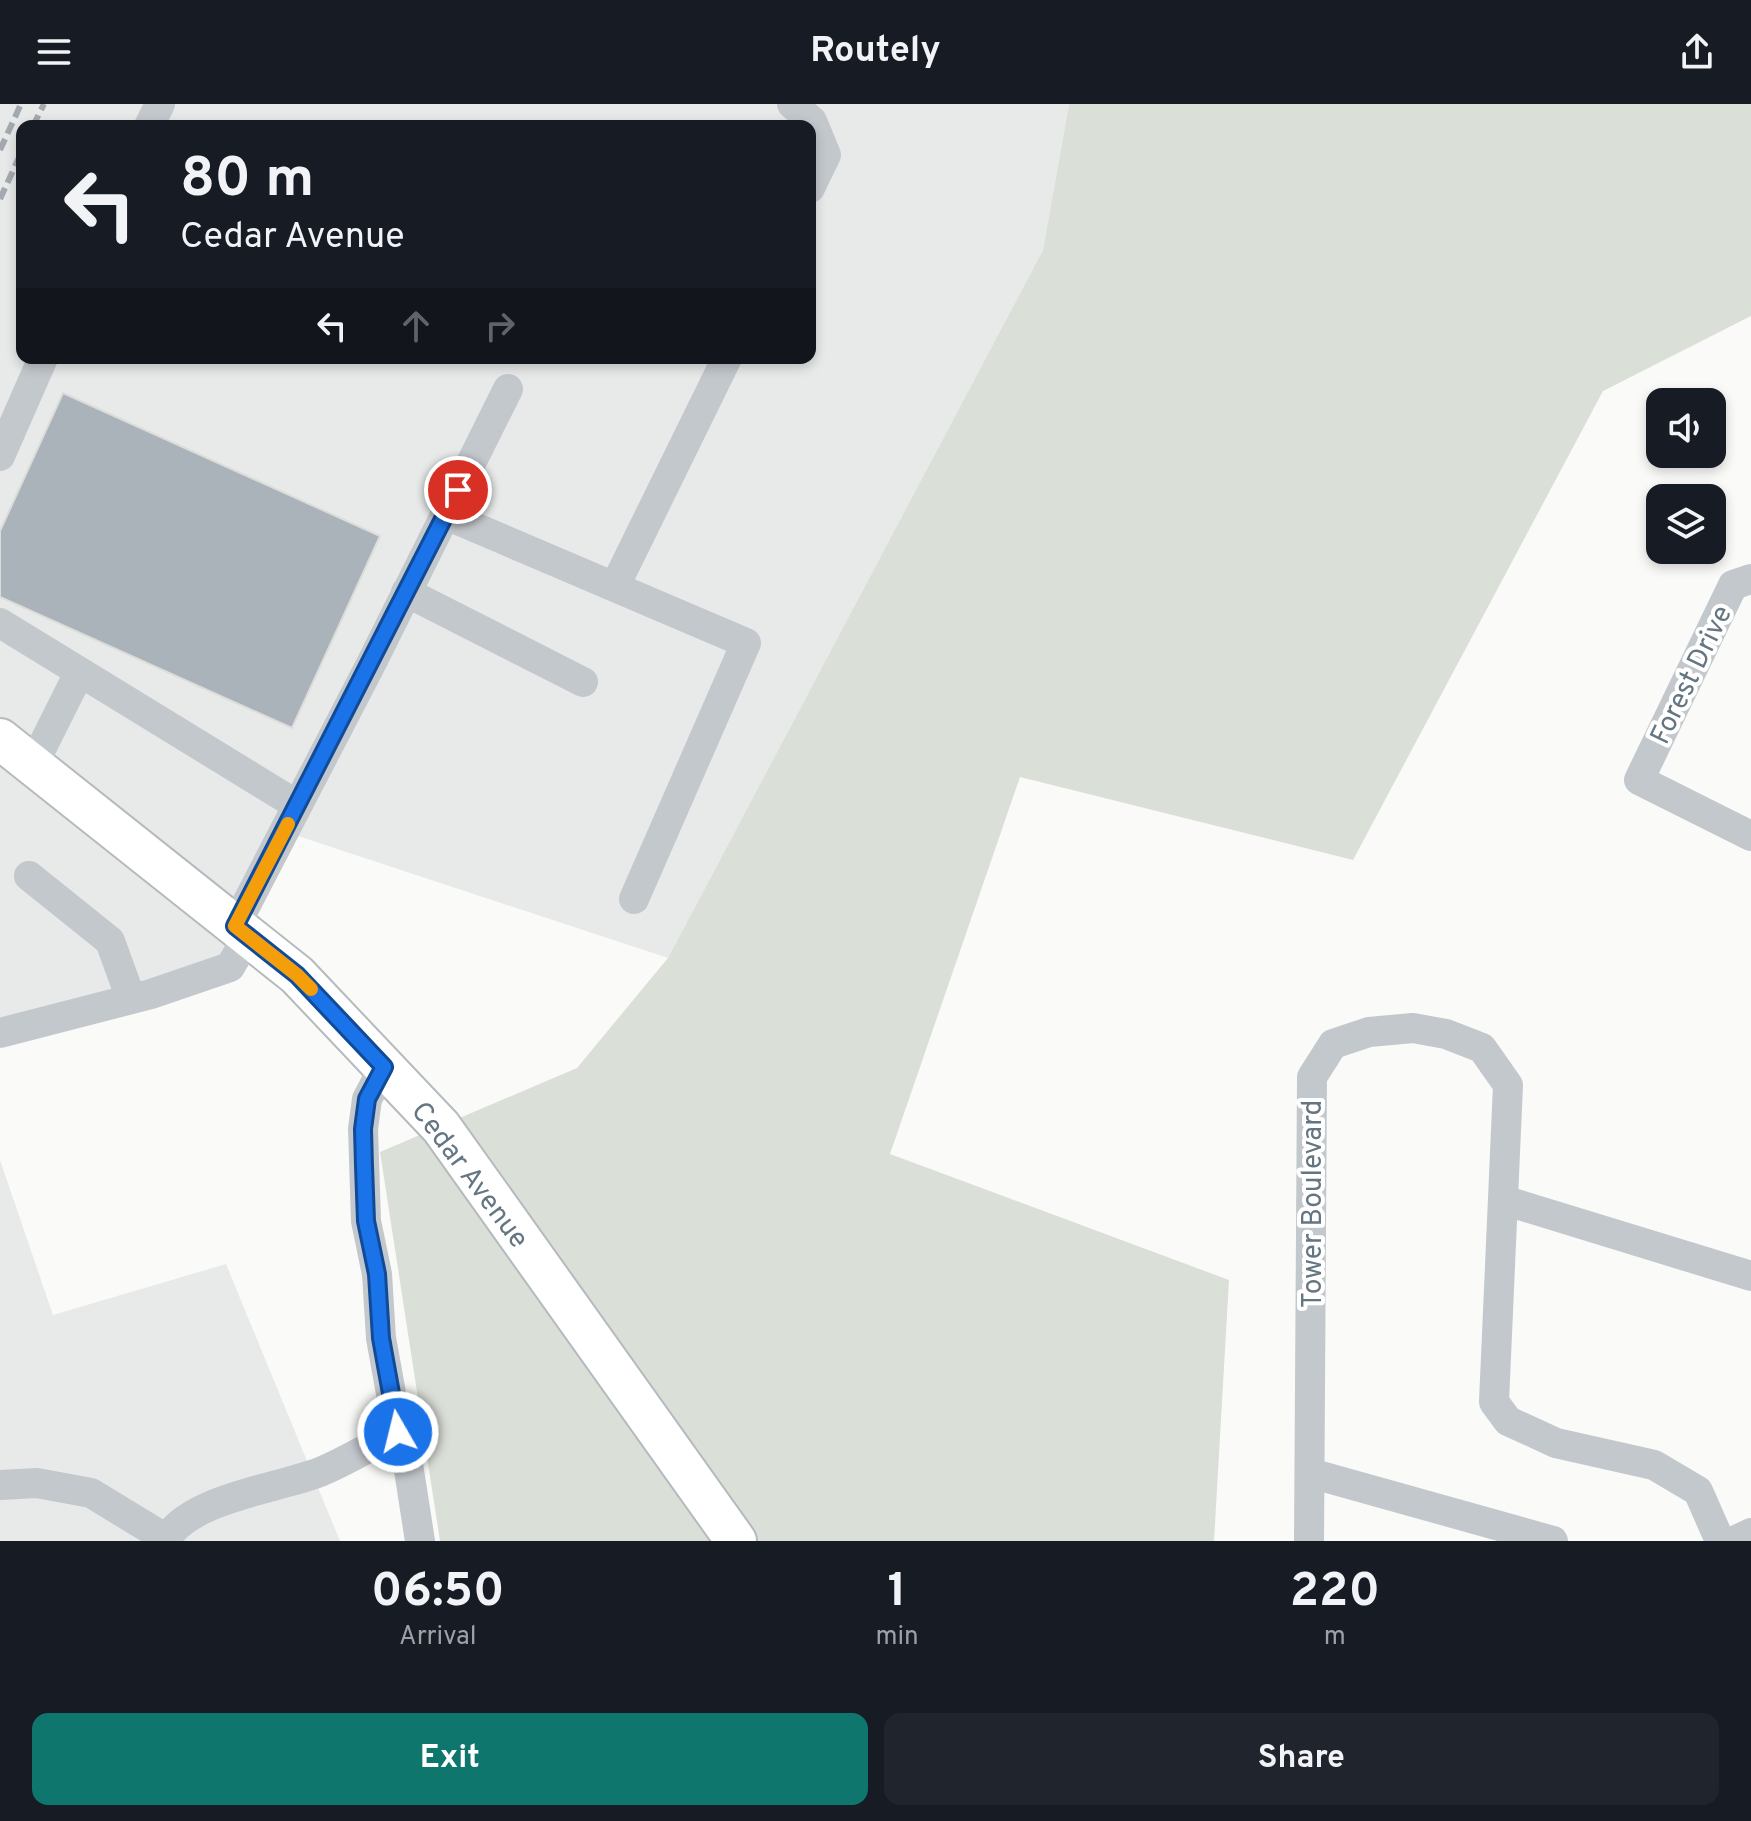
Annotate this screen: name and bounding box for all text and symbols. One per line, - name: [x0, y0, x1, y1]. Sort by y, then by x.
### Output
- text: Routely: [810, 29, 941, 75]
- icon: menu: [32, 30, 76, 74]
- icon: share: [1675, 30, 1719, 74]
- text: 80 m: [180, 146, 314, 216]
- icon: left: [48, 152, 152, 256]
- text: Cedar Avenue: [180, 215, 405, 261]
- icon: left: [310, 304, 354, 348]
- icon: ahead: [394, 304, 438, 348]
- icon: right: [478, 304, 522, 348]
- map controls: [1646, 388, 1726, 564]
- button: sound: [1646, 388, 1726, 468]
- pin: [424, 456, 492, 524]
- icon: arrive: [436, 468, 480, 512]
- button: layers: [1646, 484, 1726, 564]
- street label: Forest Drive: [1644, 600, 1742, 751]
- street label: Cedar Avenue: [402, 1095, 536, 1256]
- street label: Tower Boulevard: [1296, 1100, 1332, 1308]
- position arrow: [356, 1390, 440, 1474]
- text: 06:50: [371, 1563, 505, 1623]
- text: 1: [888, 1563, 907, 1623]
- text: 220: [1290, 1563, 1380, 1623]
- text: Arrival: [399, 1621, 477, 1654]
- text: min: [875, 1621, 919, 1654]
- text: m: [1324, 1621, 1346, 1654]
- button: Exit: [32, 1713, 868, 1805]
- button: Share: [884, 1713, 1719, 1805]

